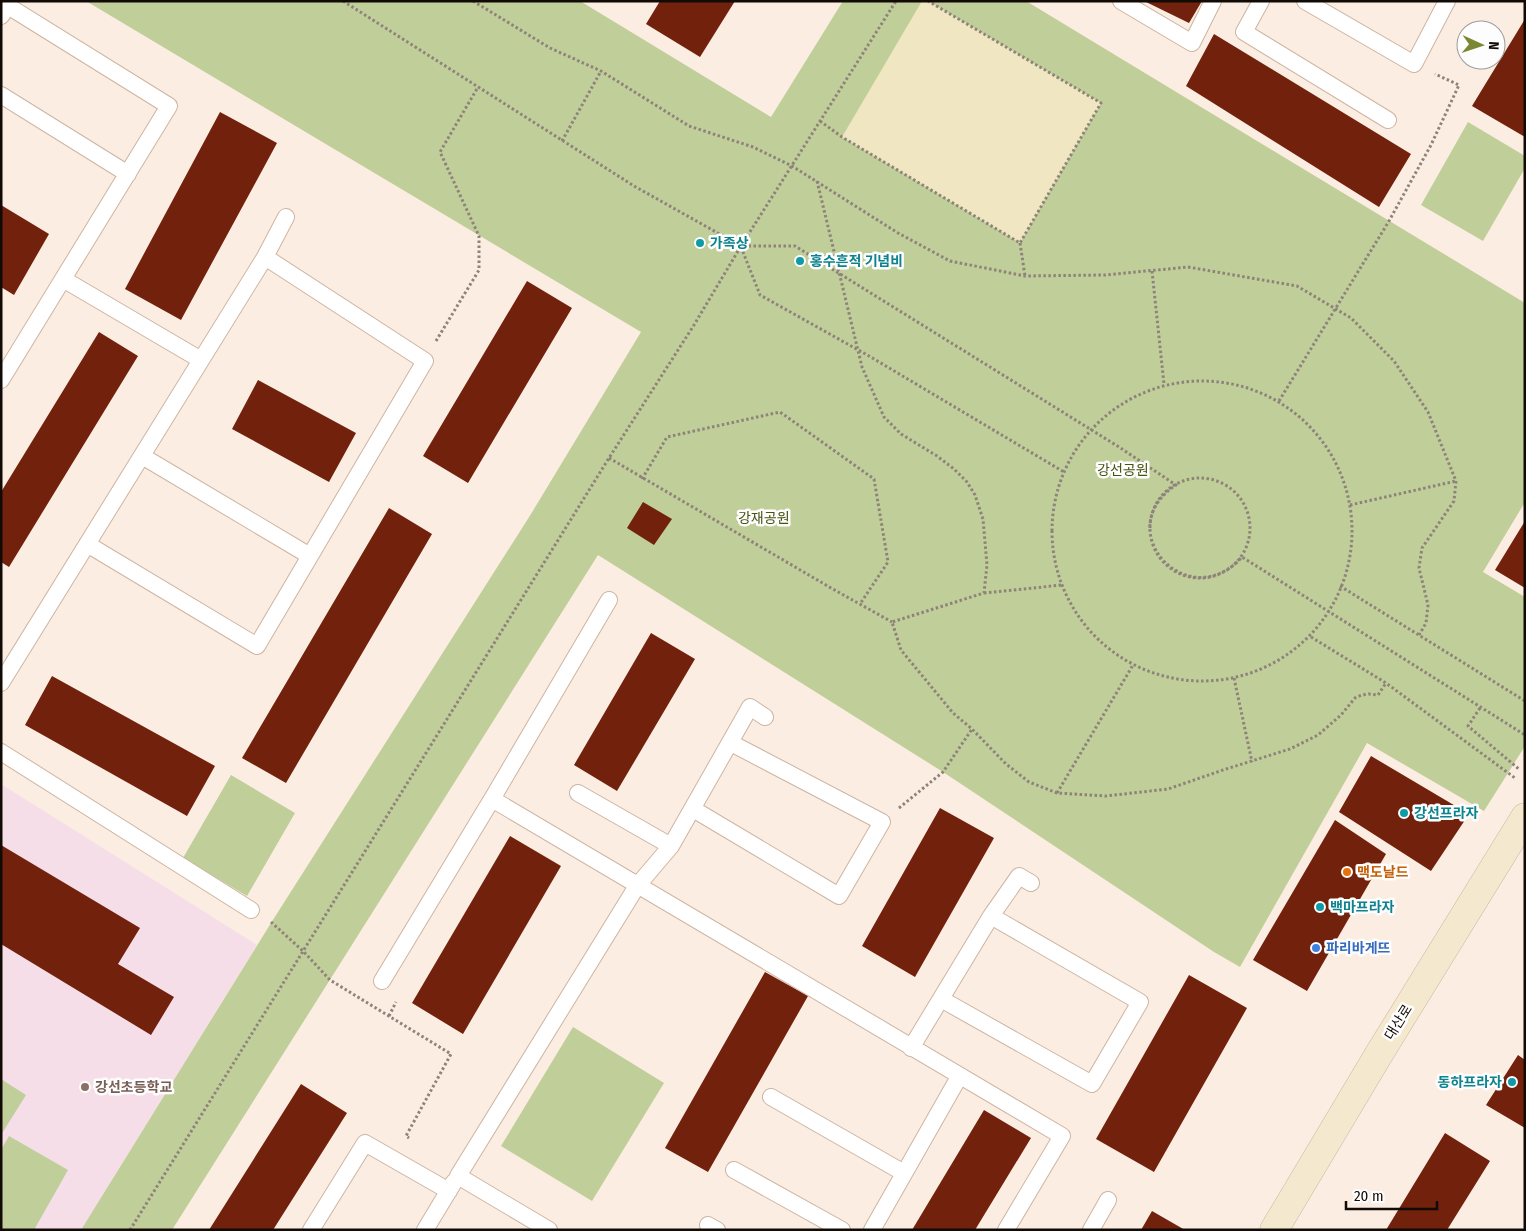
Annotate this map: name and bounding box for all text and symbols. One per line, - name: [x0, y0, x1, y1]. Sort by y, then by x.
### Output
- north arrow: [1456, 20, 1506, 70]
- text: N: [1485, 41, 1502, 50]
- place label: 가족상: [710, 235, 749, 252]
- marker: 가족상: [694, 237, 706, 249]
- place label: 홍수흔적 기념비: [810, 253, 903, 270]
- marker: 홍수흔적 기념비: [794, 255, 806, 267]
- park label: 강선공원: [1097, 462, 1149, 479]
- park label: 강재공원: [738, 510, 790, 527]
- place label: 강선프라자: [1414, 805, 1479, 822]
- marker: 강선프라자: [1398, 807, 1410, 819]
- place label: 맥도날드: [1357, 864, 1409, 881]
- marker: 맥도날드: [1341, 866, 1353, 878]
- place label: 백마프라자: [1330, 899, 1395, 916]
- marker: 백마프라자: [1314, 901, 1326, 913]
- place label: 파리바게뜨: [1326, 940, 1391, 957]
- marker: 파리바게뜨: [1310, 942, 1322, 954]
- street label: 대산로: [1381, 1001, 1416, 1043]
- place label: 동하프라자: [1438, 1074, 1502, 1091]
- marker: 동하프라자: [1506, 1076, 1518, 1088]
- place label: 강선초등학교: [95, 1079, 172, 1096]
- marker: 강선초등학교: [79, 1081, 91, 1093]
- scale bar: [1346, 1178, 1437, 1210]
- text: 20 m: [1354, 1187, 1384, 1205]

